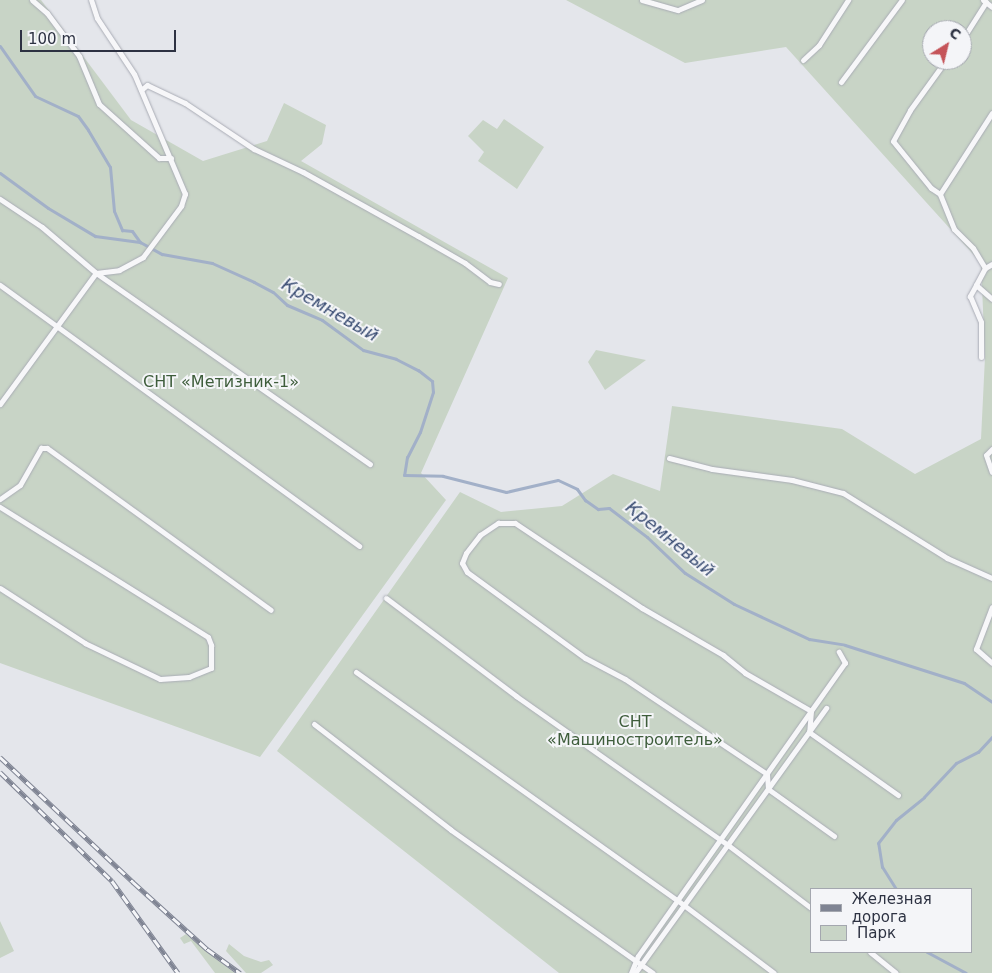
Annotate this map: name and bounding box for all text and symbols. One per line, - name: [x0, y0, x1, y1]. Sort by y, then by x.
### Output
- scale bar: [22, 20, 179, 52]
- north arrow: [922, 20, 972, 70]
- text: С: [946, 24, 964, 43]
- text: 100 m: [28, 30, 76, 48]
- water label: Кремневый: [278, 274, 382, 346]
- park label: СНТ «Метизник-1»: [143, 372, 299, 392]
- water label: Кремневый: [621, 497, 719, 581]
- park label: СНТ «Машиностроитель»: [547, 712, 723, 750]
- legend: [810, 888, 972, 953]
- text: Железная дорога: [852, 890, 932, 926]
- text: Парк: [857, 924, 896, 942]

